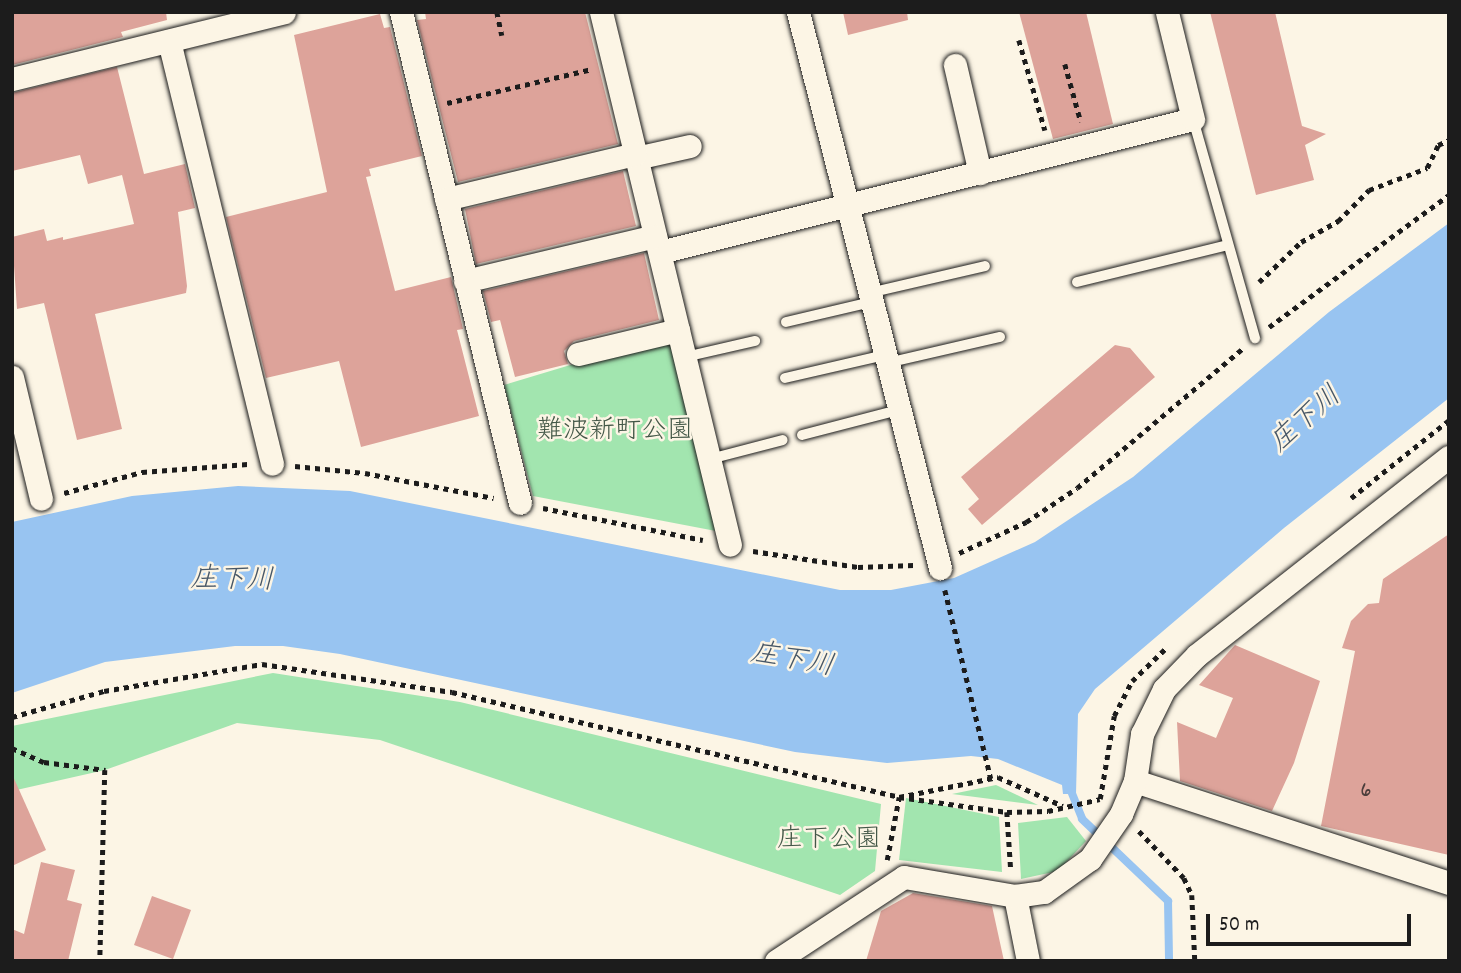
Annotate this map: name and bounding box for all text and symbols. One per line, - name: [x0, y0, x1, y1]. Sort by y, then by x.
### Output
- water label: 庄下川: [1264, 381, 1350, 461]
- park label: 難波新町公園: [537, 416, 693, 448]
- water label: 庄下川: [190, 564, 274, 600]
- water label: 庄下川: [748, 638, 836, 686]
- house number: 6: [1360, 778, 1372, 806]
- park label: 庄下公園: [777, 825, 881, 857]
- scale bar: [1209, 900, 1414, 944]
- text: 50 m: [1219, 911, 1259, 941]

